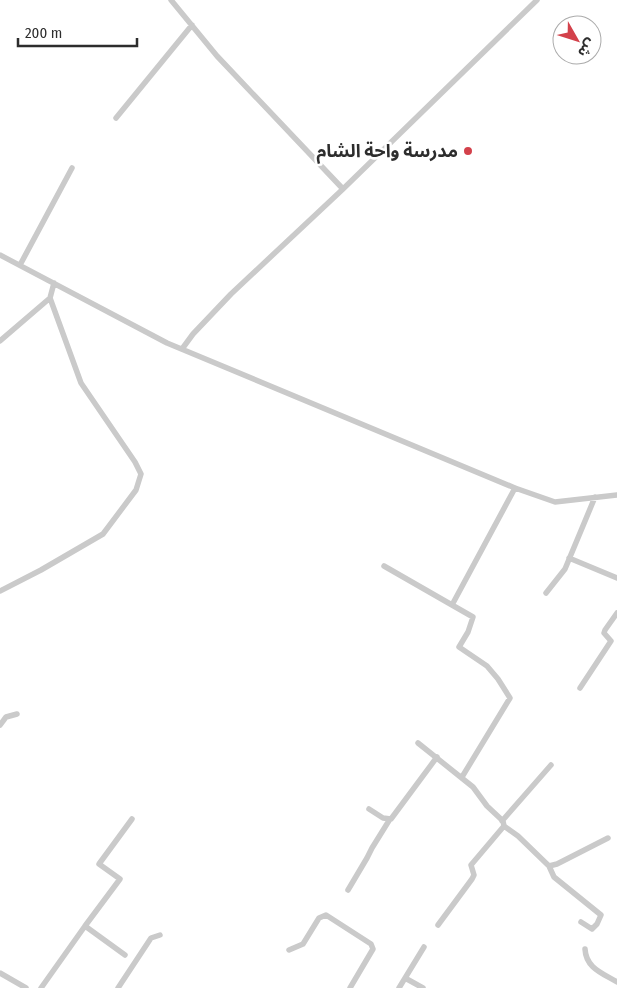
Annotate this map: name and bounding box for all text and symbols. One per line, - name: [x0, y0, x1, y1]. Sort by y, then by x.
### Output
- scale bar: [18, 15, 136, 47]
- north arrow: [552, 15, 602, 65]
- text: 200 m: [25, 24, 62, 42]
- text: ش: [574, 35, 599, 61]
- place label: مدرسة واحة الشام: [316, 140, 458, 164]
- marker: مدرسة واحة الشام: [462, 145, 474, 157]

